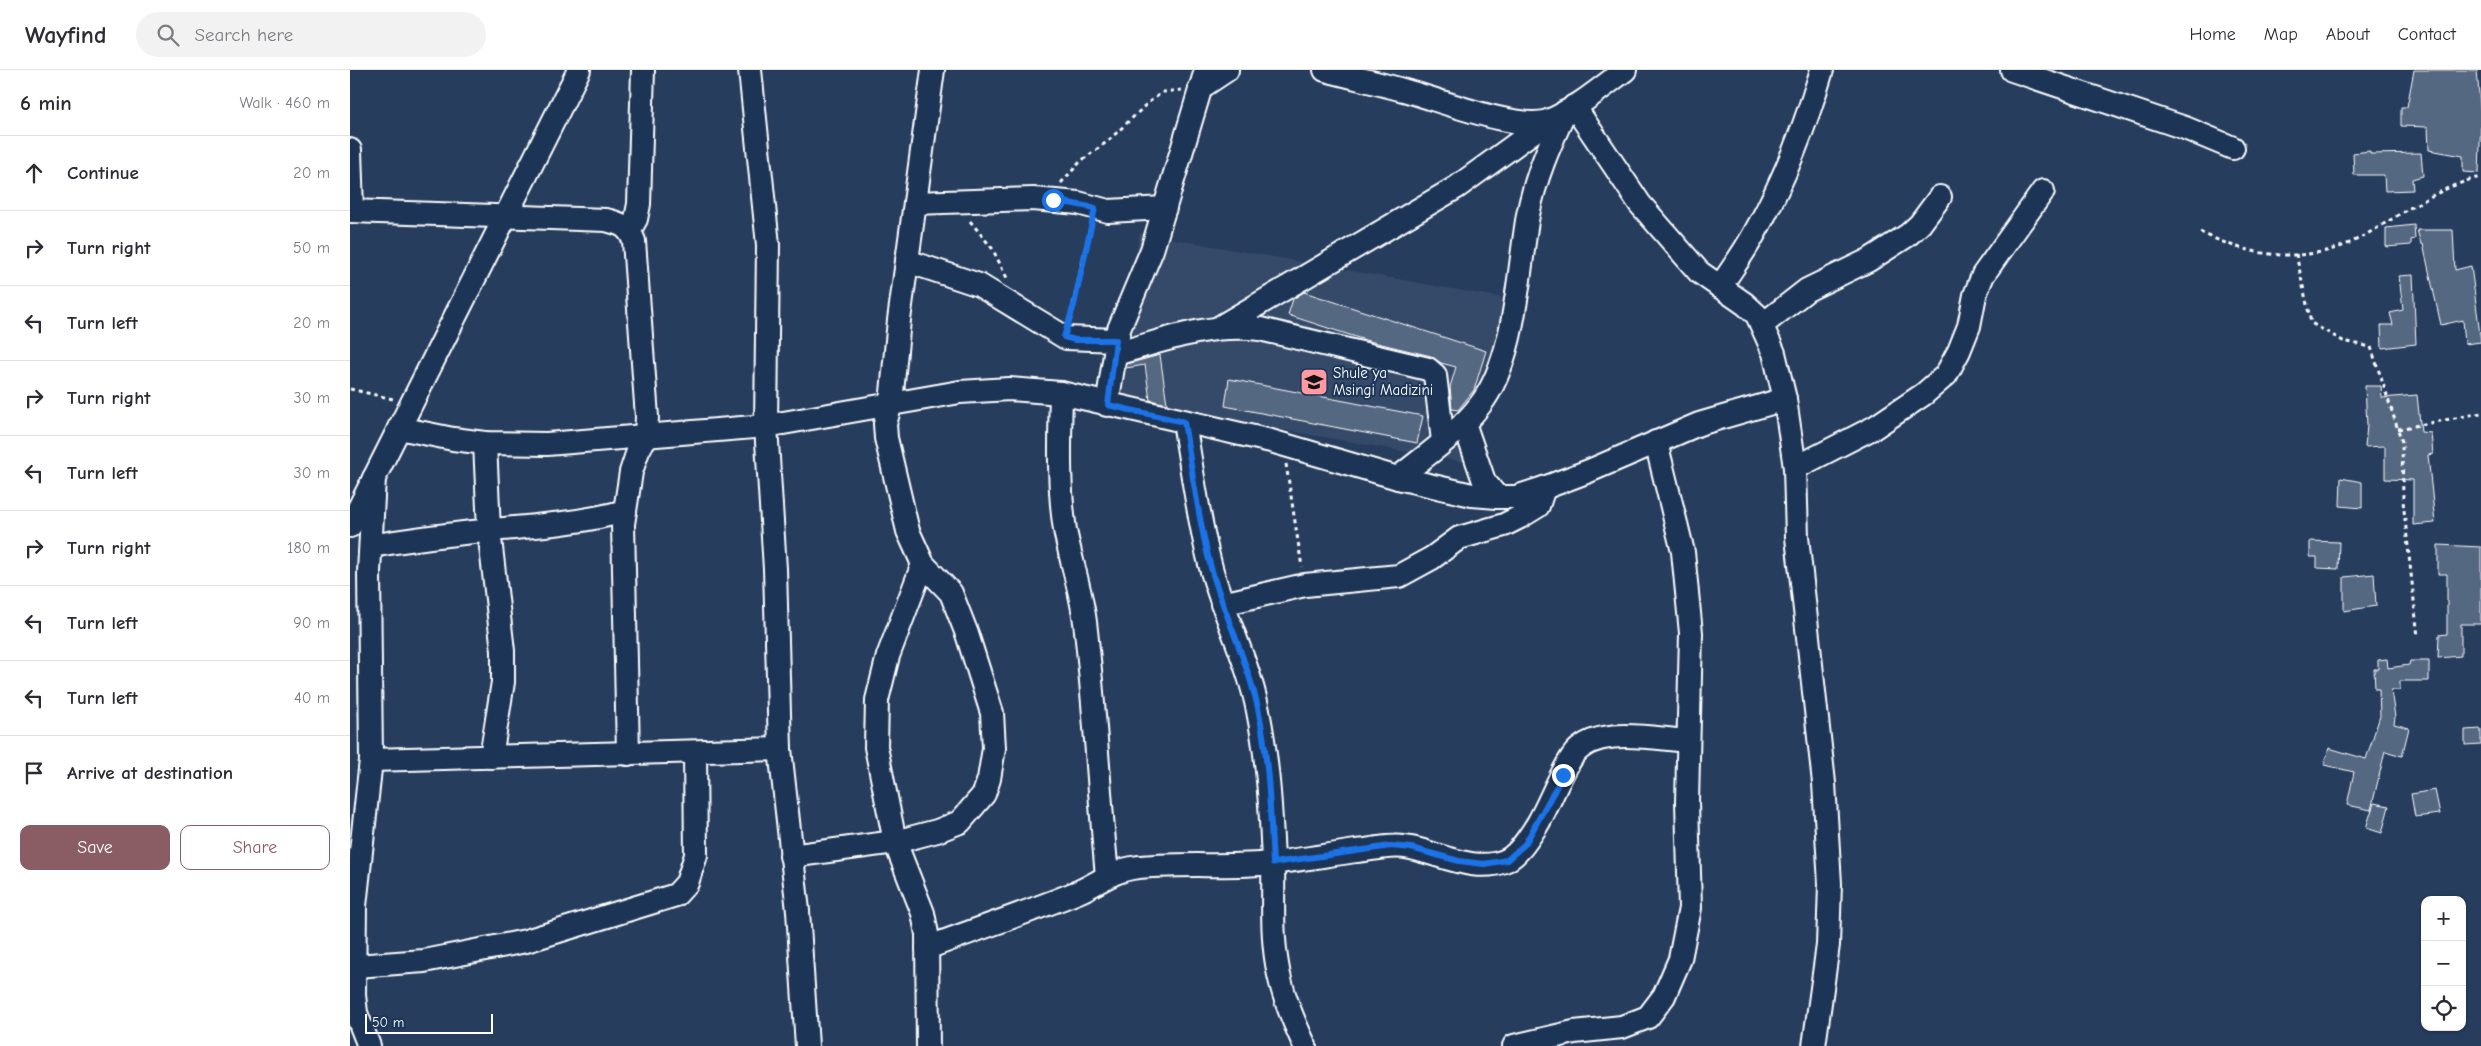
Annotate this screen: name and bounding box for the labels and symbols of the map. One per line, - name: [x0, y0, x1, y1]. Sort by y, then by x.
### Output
- route start: [1042, 189, 1065, 212]
- place label: Shule ya Msingi Madizini: [1333, 364, 1433, 399]
- school or university icon: Shule ya Msingi Madizini: [1299, 367, 1329, 397]
- route end: [1552, 764, 1575, 787]
- scale bar: [365, 1011, 492, 1034]

